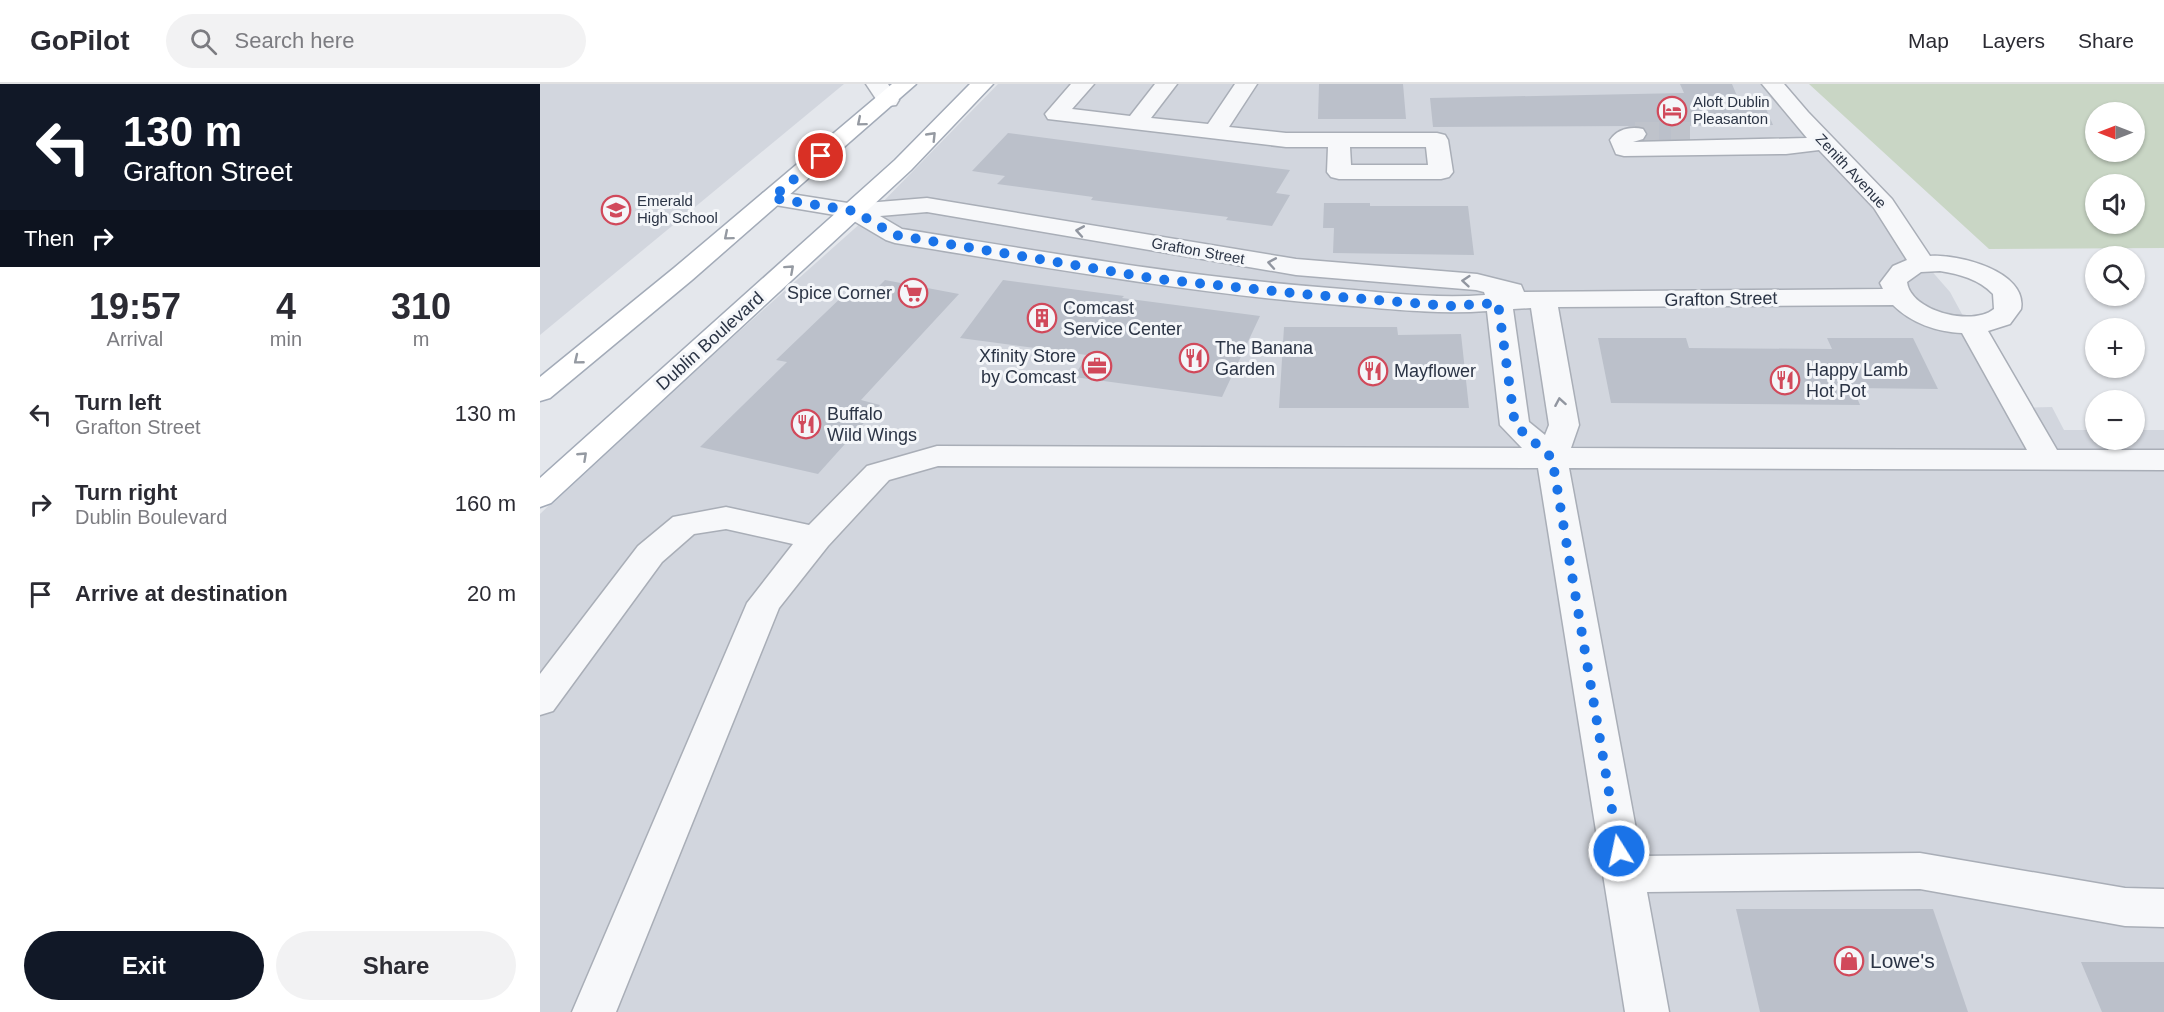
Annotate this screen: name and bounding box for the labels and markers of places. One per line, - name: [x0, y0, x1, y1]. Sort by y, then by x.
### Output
- place label: Aloft Dublin Pleasanton: [1693, 93, 1770, 127]
- hotel icon: Aloft Dublin Pleasanton: [1656, 95, 1688, 127]
- pin: [795, 130, 846, 181]
- place label: Emerald High School: [637, 192, 718, 226]
- school or university icon: Emerald High School: [600, 194, 632, 226]
- supermarket icon: Spice Corner: [897, 277, 929, 309]
- place label: Spice Corner: [787, 283, 892, 303]
- place label: Comcast Service Center: [1063, 298, 1182, 339]
- building icon: Comcast Service Center: [1026, 302, 1058, 334]
- place label: The Banana Garden: [1215, 338, 1314, 379]
- restaurant icon: The Banana Garden: [1178, 342, 1210, 374]
- place label: Xfinity Store by Comcast: [979, 346, 1076, 387]
- office icon: Xfinity Store by Comcast: [1081, 350, 1113, 382]
- restaurant icon: Mayflower: [1357, 355, 1389, 387]
- place label: Happy Lamb Hot Pot: [1806, 360, 1908, 401]
- place label: Mayflower: [1394, 361, 1476, 381]
- restaurant icon: Happy Lamb Hot Pot: [1769, 364, 1801, 396]
- place label: Buffalo Wild Wings: [827, 404, 917, 445]
- restaurant icon: Buffalo Wild Wings: [790, 408, 822, 440]
- shop icon: Lowe's: [1833, 945, 1865, 977]
- place label: Lowe's: [1870, 949, 1935, 972]

